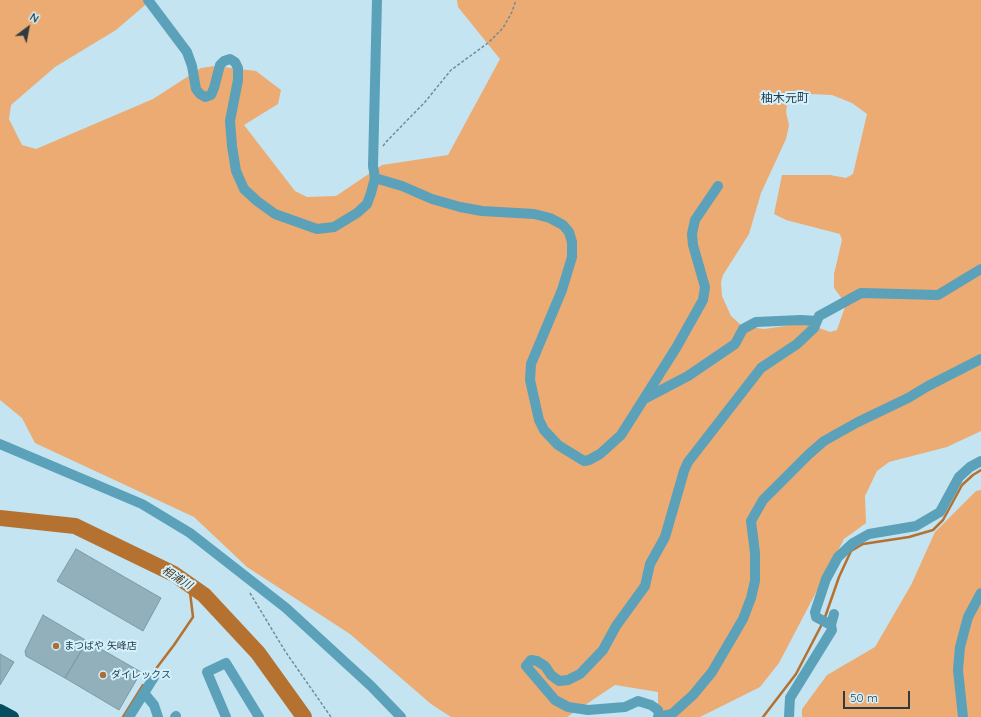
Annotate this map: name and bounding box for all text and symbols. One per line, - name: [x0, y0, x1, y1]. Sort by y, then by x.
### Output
- north arrow: [8, 8, 48, 48]
- text: N: [27, 10, 42, 26]
- district label: 柚木元町: [761, 91, 809, 105]
- water label: 相浦川: [160, 564, 194, 592]
- place label: まつばや 矢峰店: [64, 640, 137, 652]
- marker: まつばや 矢峰店: [51, 641, 61, 651]
- place label: ダイレックス: [111, 669, 171, 681]
- marker: ダイレックス: [98, 670, 108, 680]
- scale bar: [845, 683, 912, 709]
- text: 50 m: [850, 690, 878, 705]

